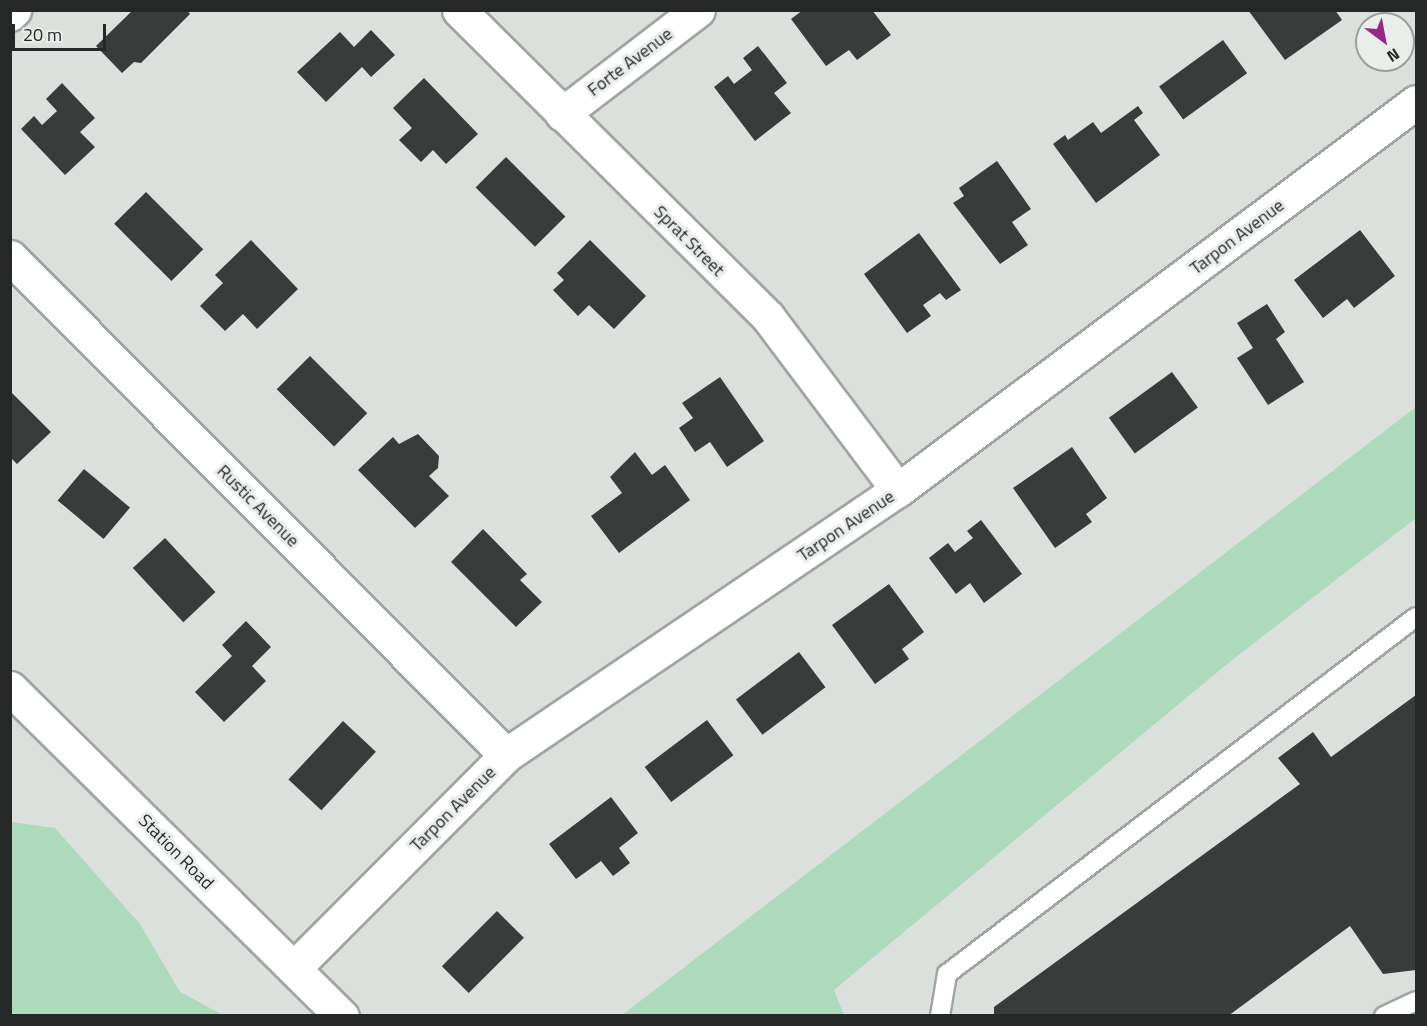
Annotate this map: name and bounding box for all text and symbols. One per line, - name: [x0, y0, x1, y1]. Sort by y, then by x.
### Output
- scale bar: [15, 12, 110, 50]
- north arrow: [1355, 12, 1415, 72]
- text: 20 m: [23, 21, 62, 48]
- street label: Forte Avenue: [583, 23, 677, 101]
- text: N: [1382, 42, 1405, 69]
- street label: Tarpon Avenue: [1186, 195, 1288, 279]
- street label: Sprat Street: [649, 201, 729, 281]
- street label: Rustic Avenue: [212, 460, 304, 552]
- street label: Tarpon Avenue: [794, 486, 898, 566]
- street label: Tarpon Avenue: [406, 762, 500, 856]
- street label: Station Road: [134, 810, 218, 894]

